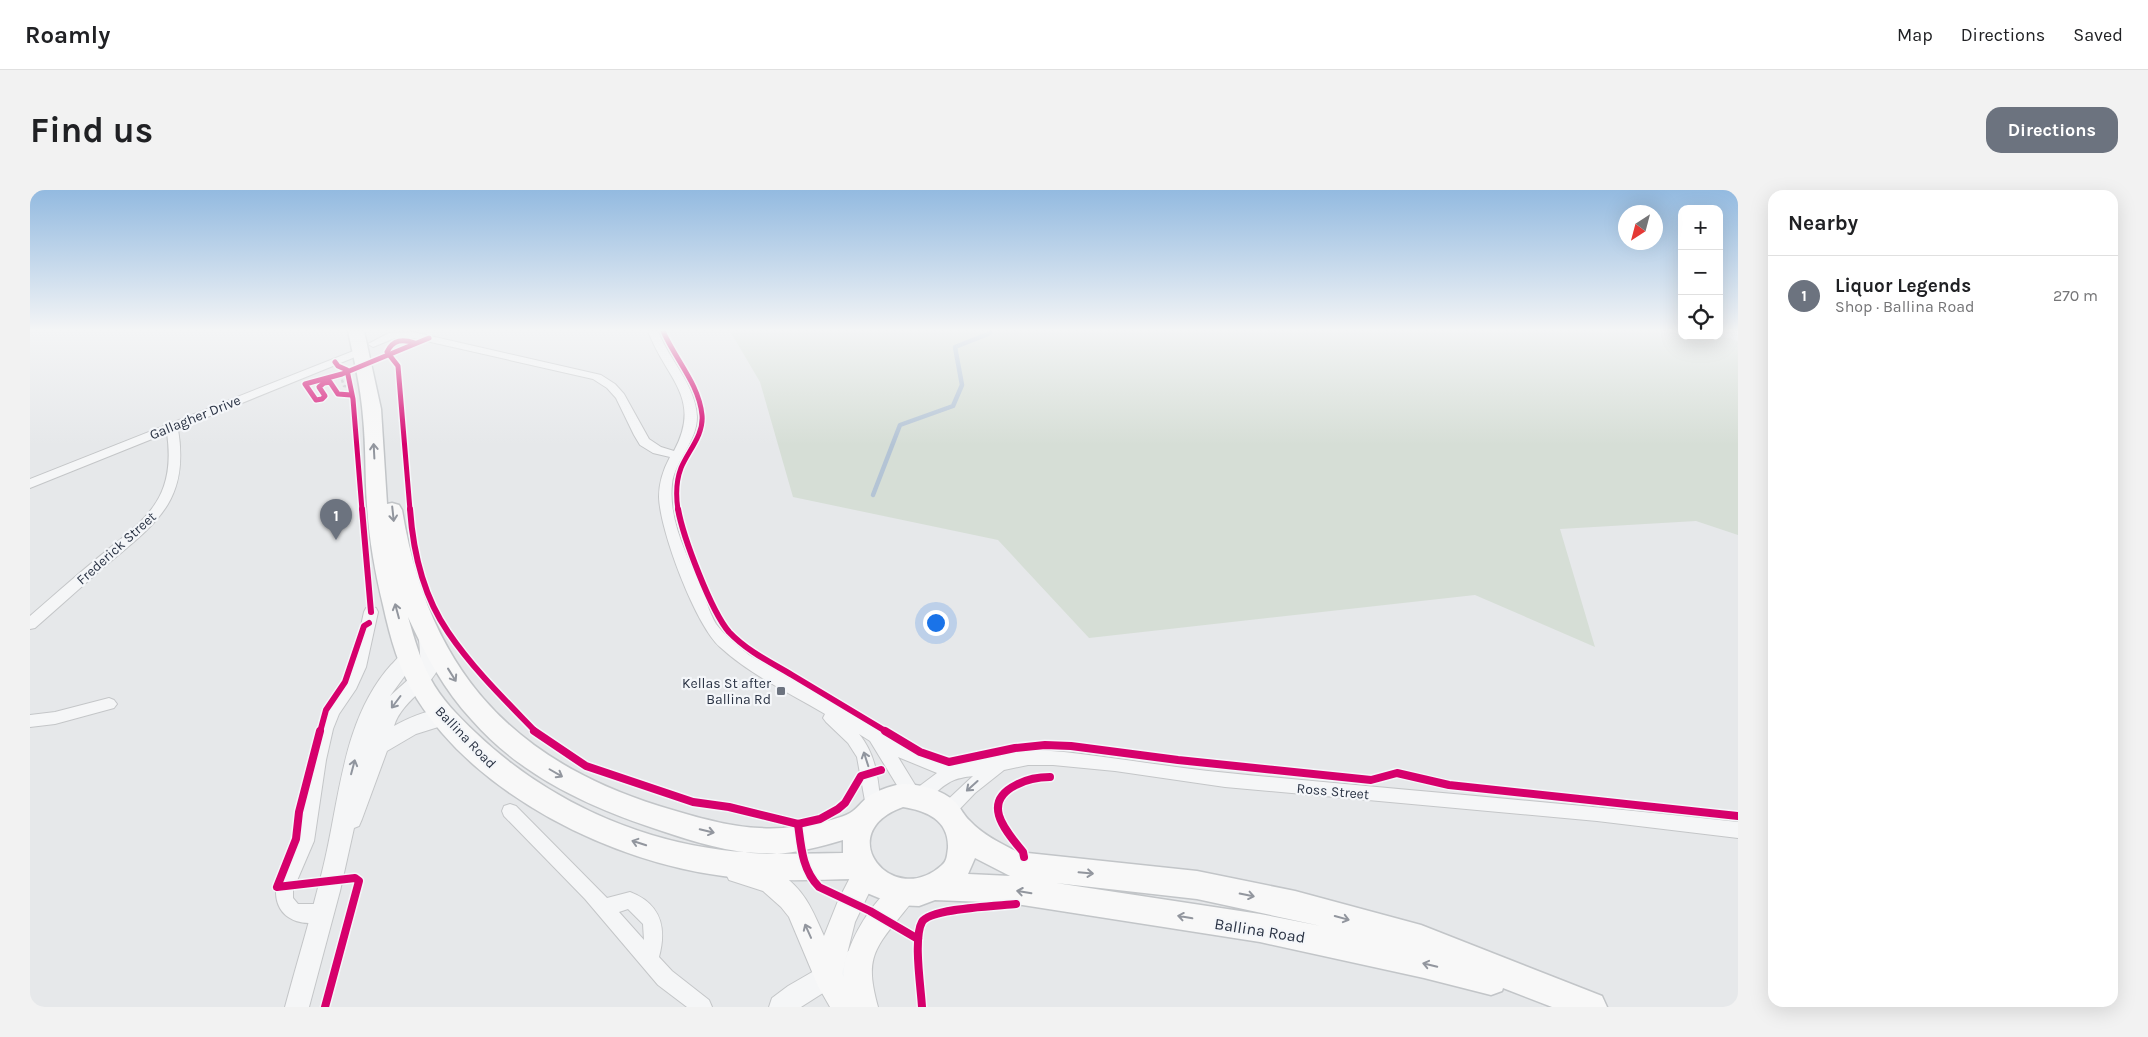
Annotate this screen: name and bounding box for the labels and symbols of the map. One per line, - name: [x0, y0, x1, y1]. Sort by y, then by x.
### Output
- north arrow: [1618, 205, 1663, 250]
- street label: Gallagher Drive: [147, 391, 243, 443]
- one-way arrow: [370, 443, 379, 459]
- pin: 1: [320, 499, 352, 540]
- one-way arrow: [388, 505, 398, 521]
- street label: Frederick Street: [73, 508, 160, 589]
- one-way arrow: [391, 604, 401, 620]
- your location: [923, 610, 949, 636]
- one-way arrow: [446, 668, 457, 682]
- place label: Kellas St after Ballina Rd: [682, 675, 772, 708]
- marker: Kellas St after Ballina Rd: [775, 685, 787, 697]
- one-way arrow: [391, 695, 401, 709]
- street label: Ballina Road: [432, 703, 500, 772]
- one-way arrow: [861, 751, 871, 767]
- one-way arrow: [349, 760, 359, 776]
- one-way arrow: [548, 768, 562, 778]
- one-way arrow: [966, 780, 979, 791]
- street label: Ross Street: [1296, 780, 1370, 803]
- one-way arrow: [698, 827, 714, 836]
- one-way arrow: [632, 838, 648, 848]
- one-way arrow: [1078, 868, 1094, 878]
- one-way arrow: [1017, 886, 1033, 896]
- one-way arrow: [1238, 891, 1254, 900]
- one-way arrow: [1177, 912, 1193, 922]
- one-way arrow: [1334, 913, 1350, 923]
- street label: Ballina Road: [1213, 914, 1307, 947]
- one-way arrow: [803, 924, 813, 939]
- one-way arrow: [1423, 960, 1439, 969]

